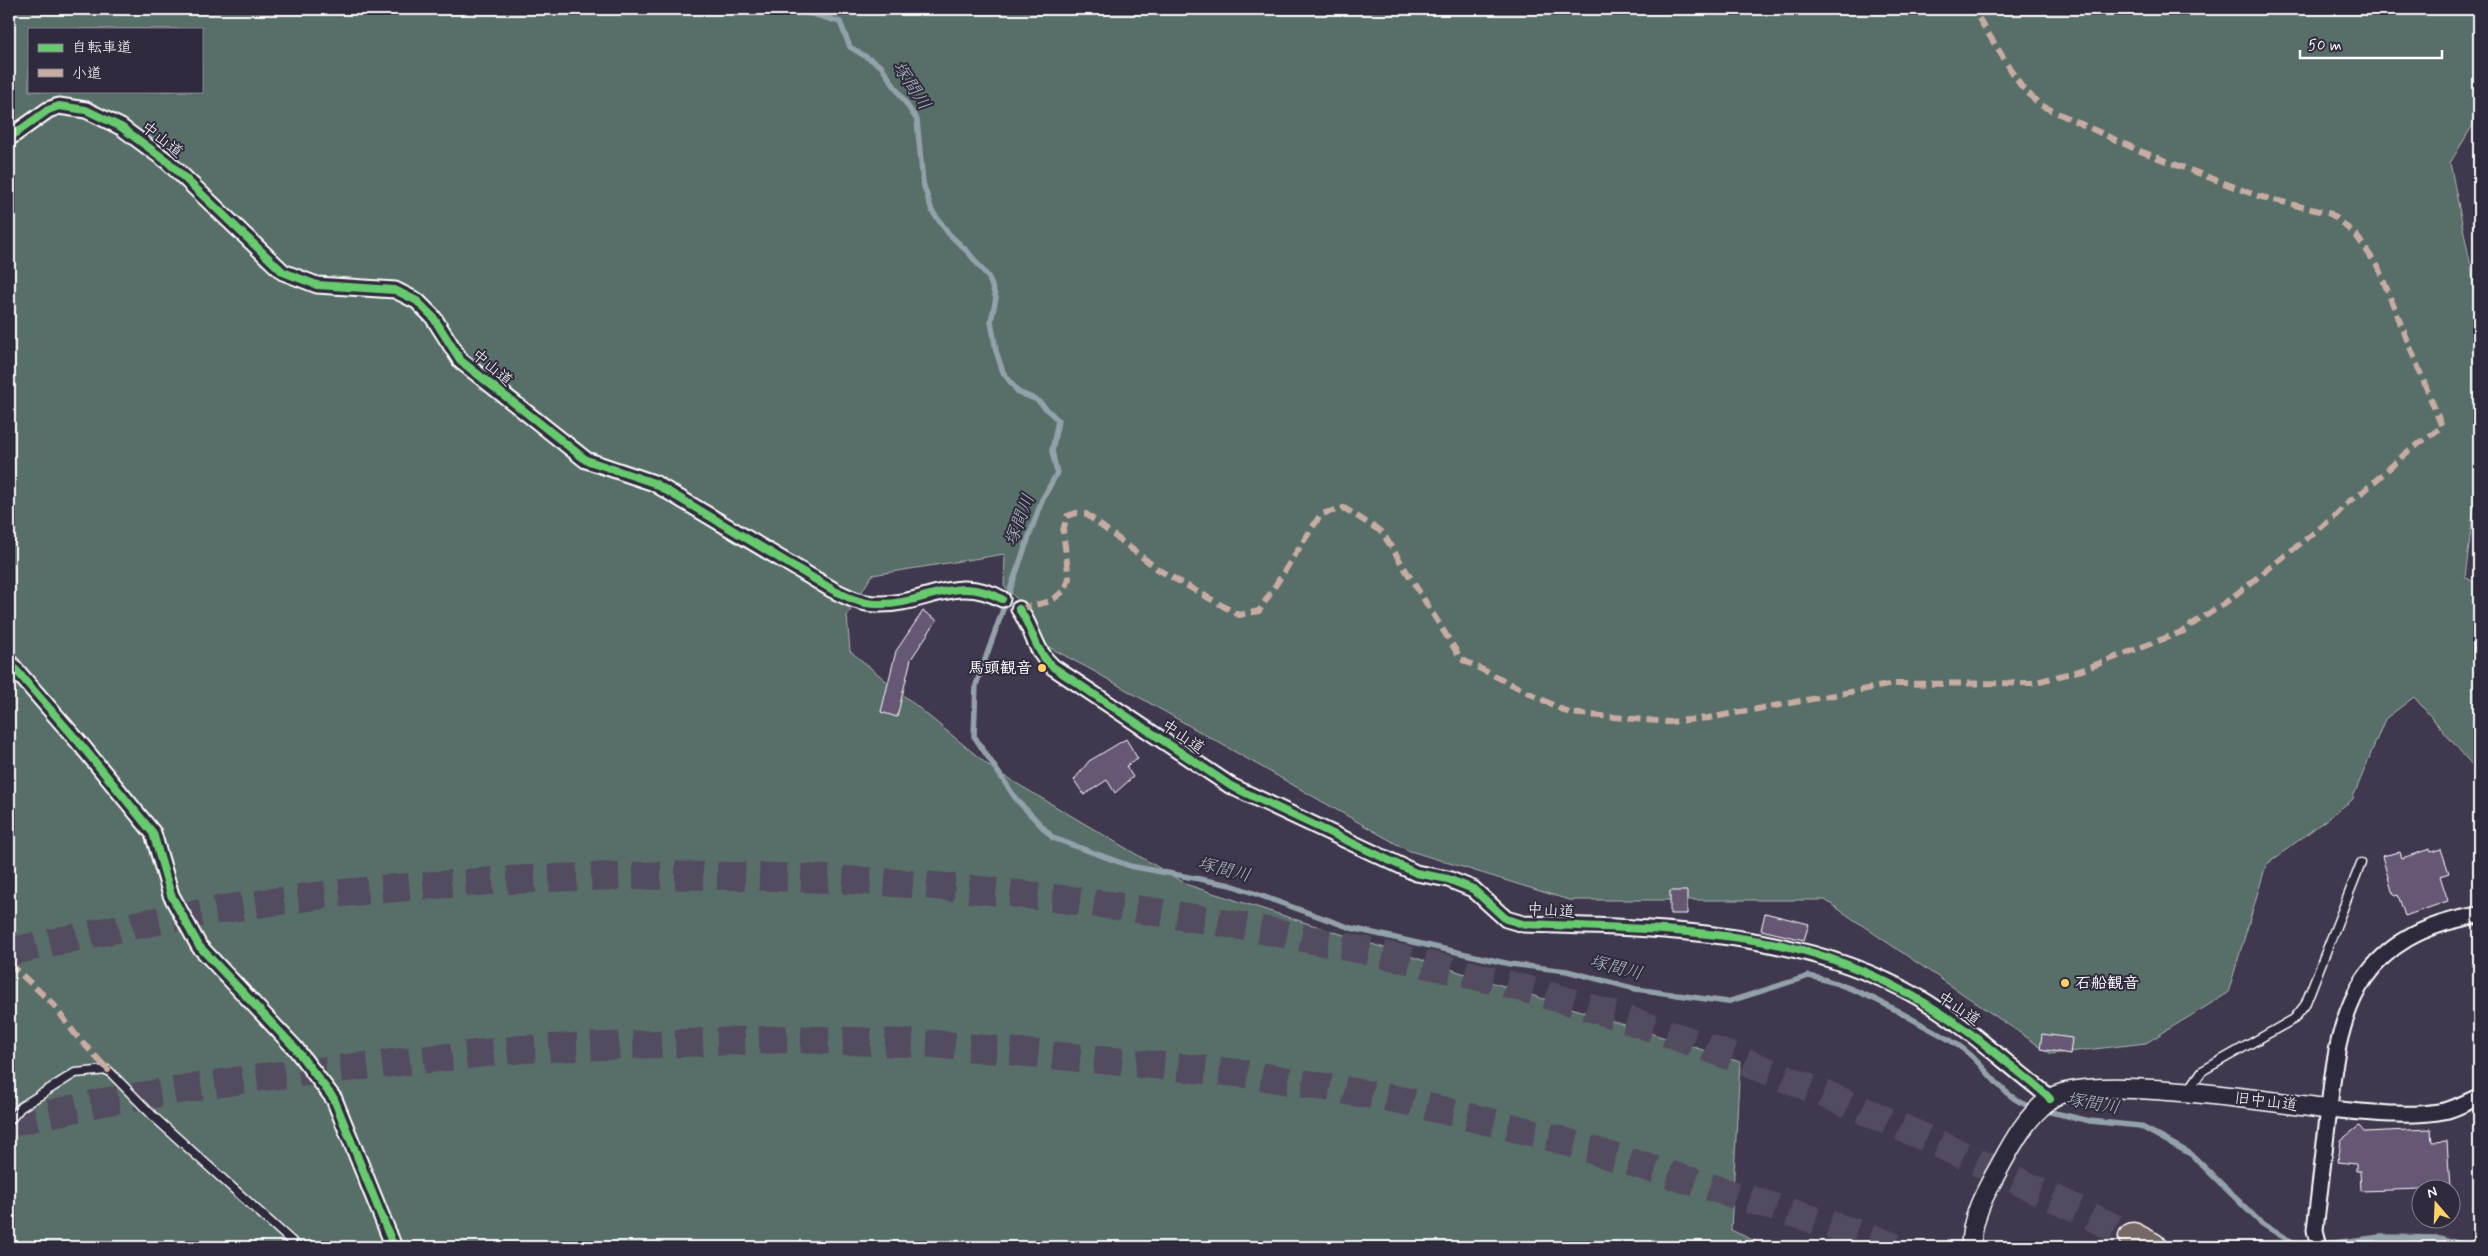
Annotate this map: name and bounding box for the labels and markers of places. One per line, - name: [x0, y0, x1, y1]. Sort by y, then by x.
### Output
- place label: 馬頭観音: [968, 658, 1032, 679]
- marker: 馬頭観音: [1036, 662, 1048, 674]
- place label: 石船観音: [2075, 973, 2139, 994]
- marker: 石船観音: [2059, 977, 2071, 989]

